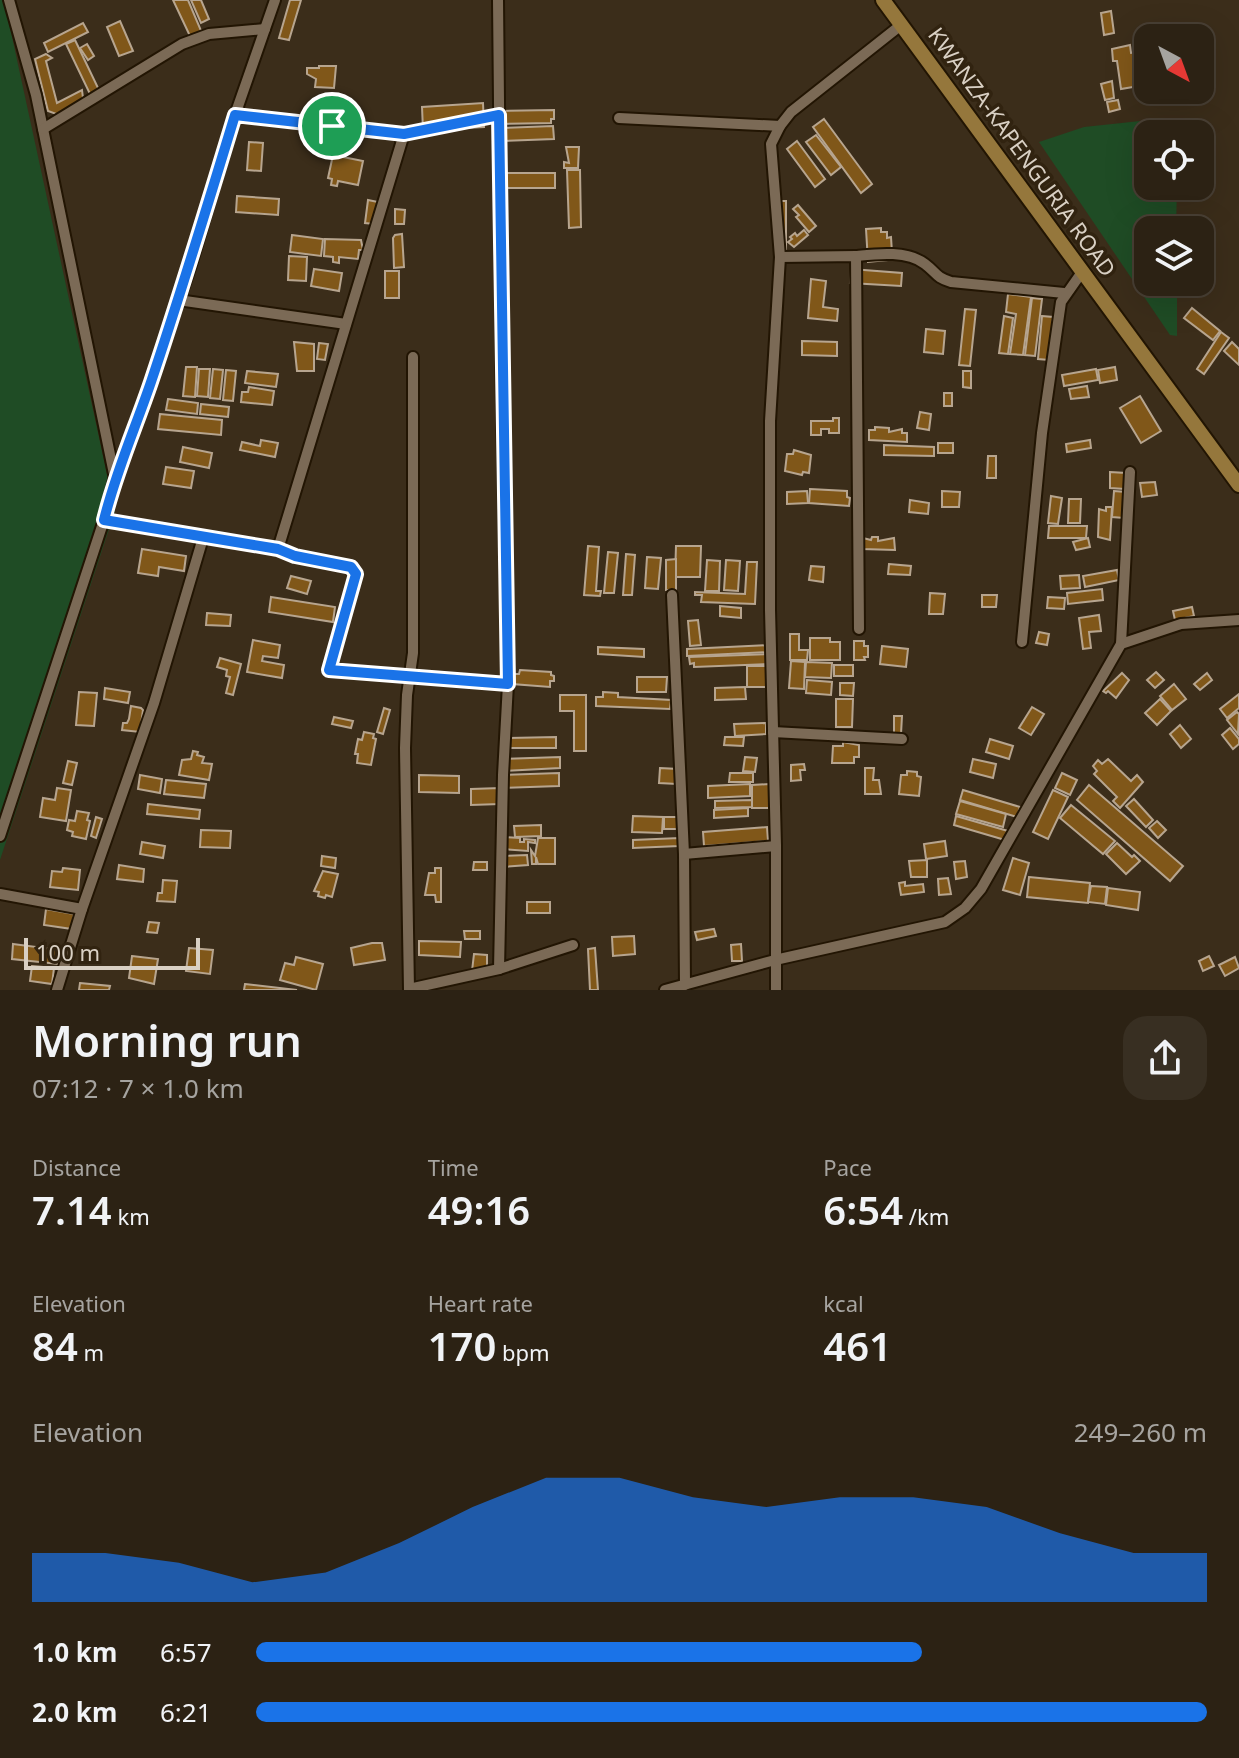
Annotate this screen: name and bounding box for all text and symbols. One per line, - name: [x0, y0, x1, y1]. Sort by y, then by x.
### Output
- street label: KWANZA-KAPENGURIA ROAD: [922, 21, 1123, 282]
- north arrow: [1134, 24, 1214, 104]
- map controls: [1134, 24, 1214, 296]
- pin: [298, 92, 366, 160]
- icon: arrive: [310, 104, 354, 148]
- button: locate: [1134, 120, 1214, 200]
- button: layers: [1134, 216, 1214, 296]
- scale bar: [24, 934, 200, 970]
- text: 100 m: [36, 937, 100, 967]
- text: Morning run: [32, 1010, 302, 1070]
- button: share: [1123, 1016, 1207, 1100]
- text: 07:12 · 7 × 1.0 km: [32, 1070, 244, 1106]
- text: Distance: [32, 1152, 121, 1182]
- text: Time: [428, 1152, 479, 1182]
- text: Pace: [823, 1152, 872, 1182]
- text: 7.14: [32, 1182, 112, 1237]
- text: 49:16: [428, 1182, 530, 1237]
- text: 6:54: [823, 1182, 903, 1237]
- text: km: [112, 1201, 150, 1231]
- text: /km: [903, 1201, 949, 1231]
- text: Elevation: [32, 1288, 126, 1318]
- text: Heart rate: [428, 1288, 533, 1318]
- text: kcal: [823, 1288, 864, 1318]
- text: 84: [32, 1318, 78, 1373]
- text: 170: [428, 1318, 496, 1373]
- text: 461: [823, 1318, 892, 1373]
- text: m: [78, 1337, 104, 1367]
- text: bpm: [496, 1337, 550, 1367]
- text: Elevation: [32, 1414, 143, 1450]
- text: 249–260 m: [1074, 1414, 1207, 1450]
- text: 1.0 km: [32, 1634, 117, 1670]
- text: 6:57: [160, 1634, 212, 1670]
- text: 2.0 km: [32, 1694, 117, 1730]
- text: 6:21: [160, 1694, 212, 1730]

